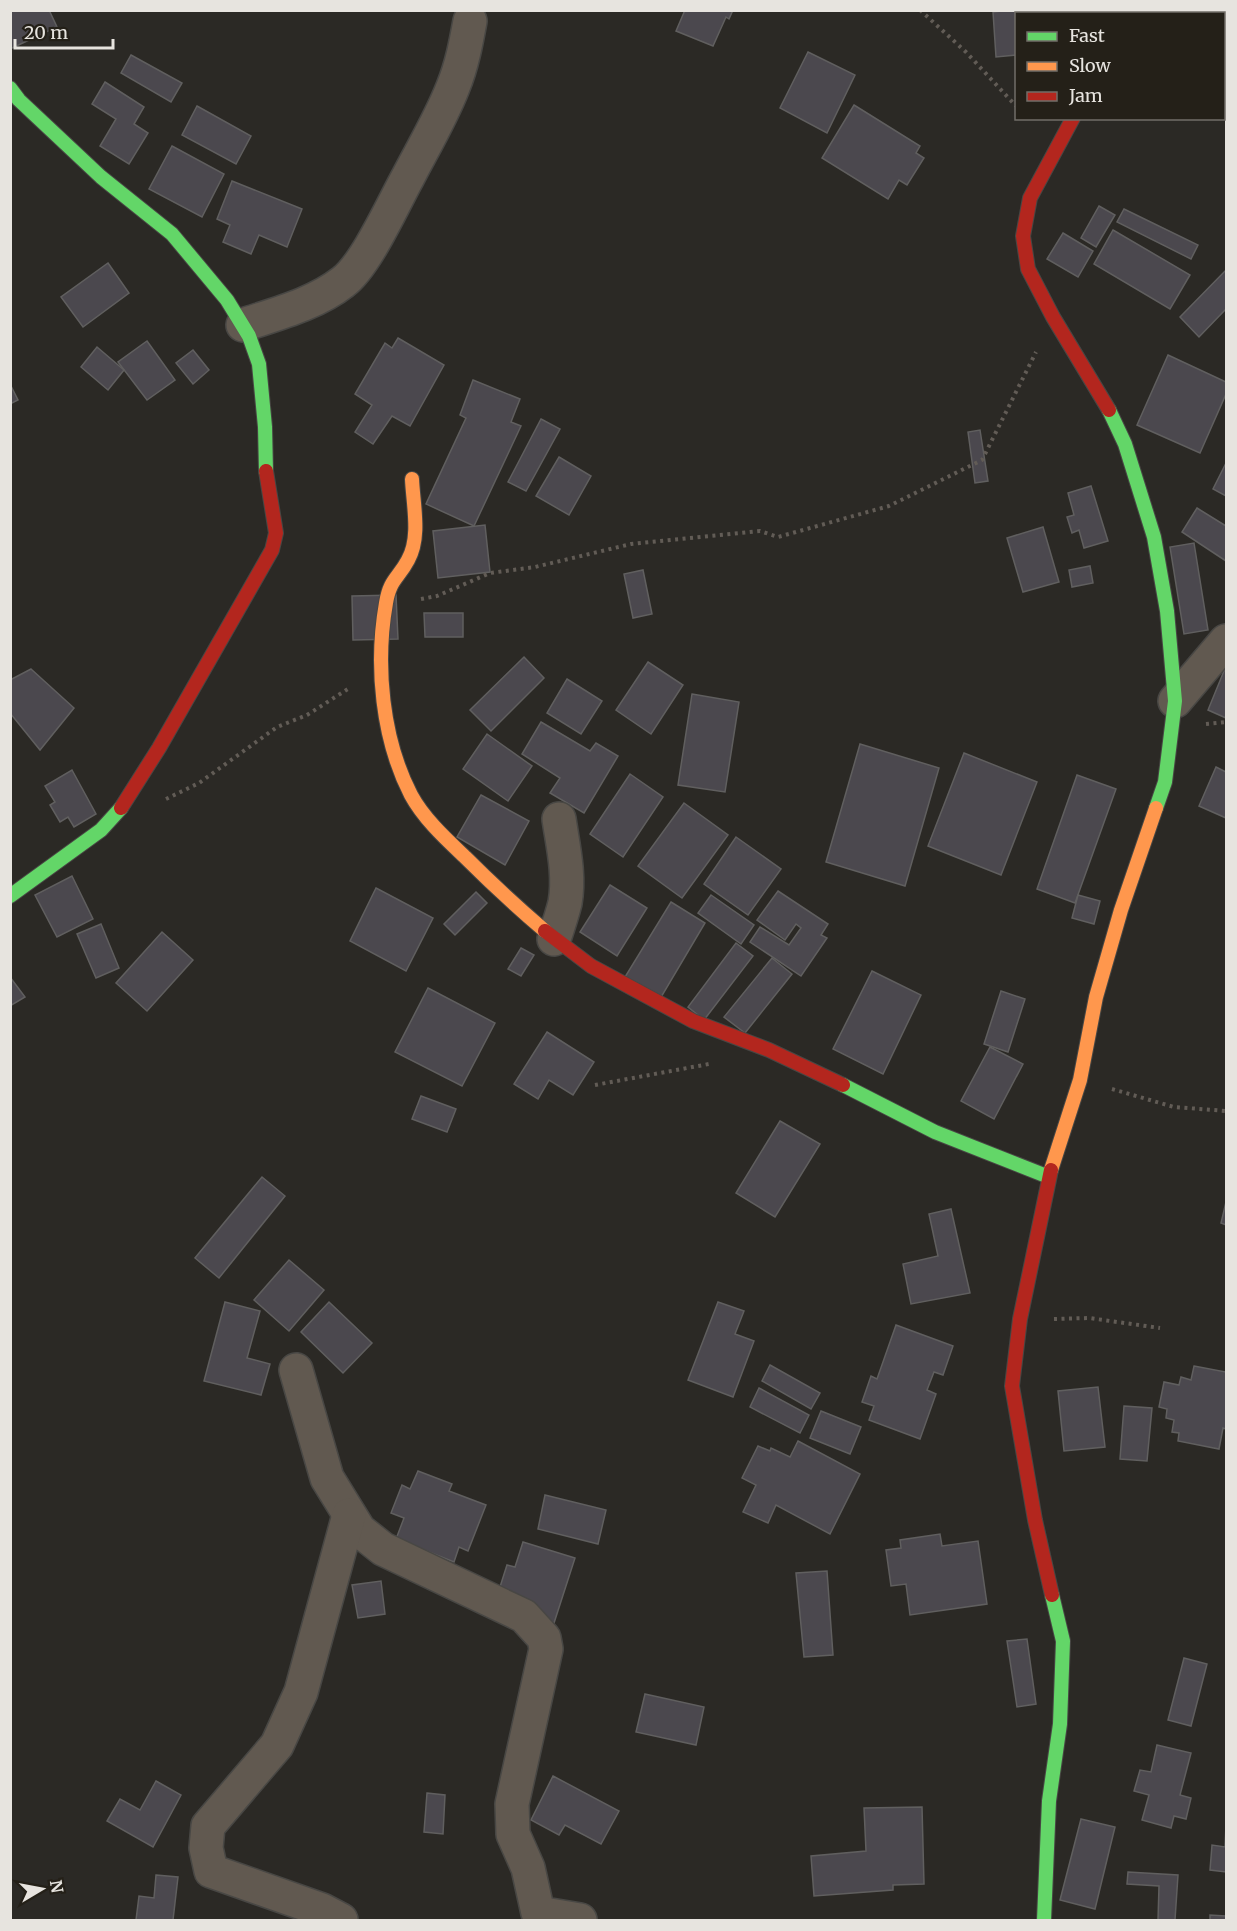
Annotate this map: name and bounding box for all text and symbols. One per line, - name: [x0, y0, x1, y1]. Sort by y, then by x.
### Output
- scale bar: [15, 12, 112, 50]
- legend: [1015, 12, 1225, 120]
- text: 20 m: [24, 21, 68, 44]
- text: Fast: [1069, 24, 1105, 47]
- text: Slow: [1069, 54, 1112, 77]
- text: Jam: [1068, 84, 1103, 107]
- north arrow: [12, 1859, 72, 1919]
- text: N: [46, 1878, 68, 1895]

